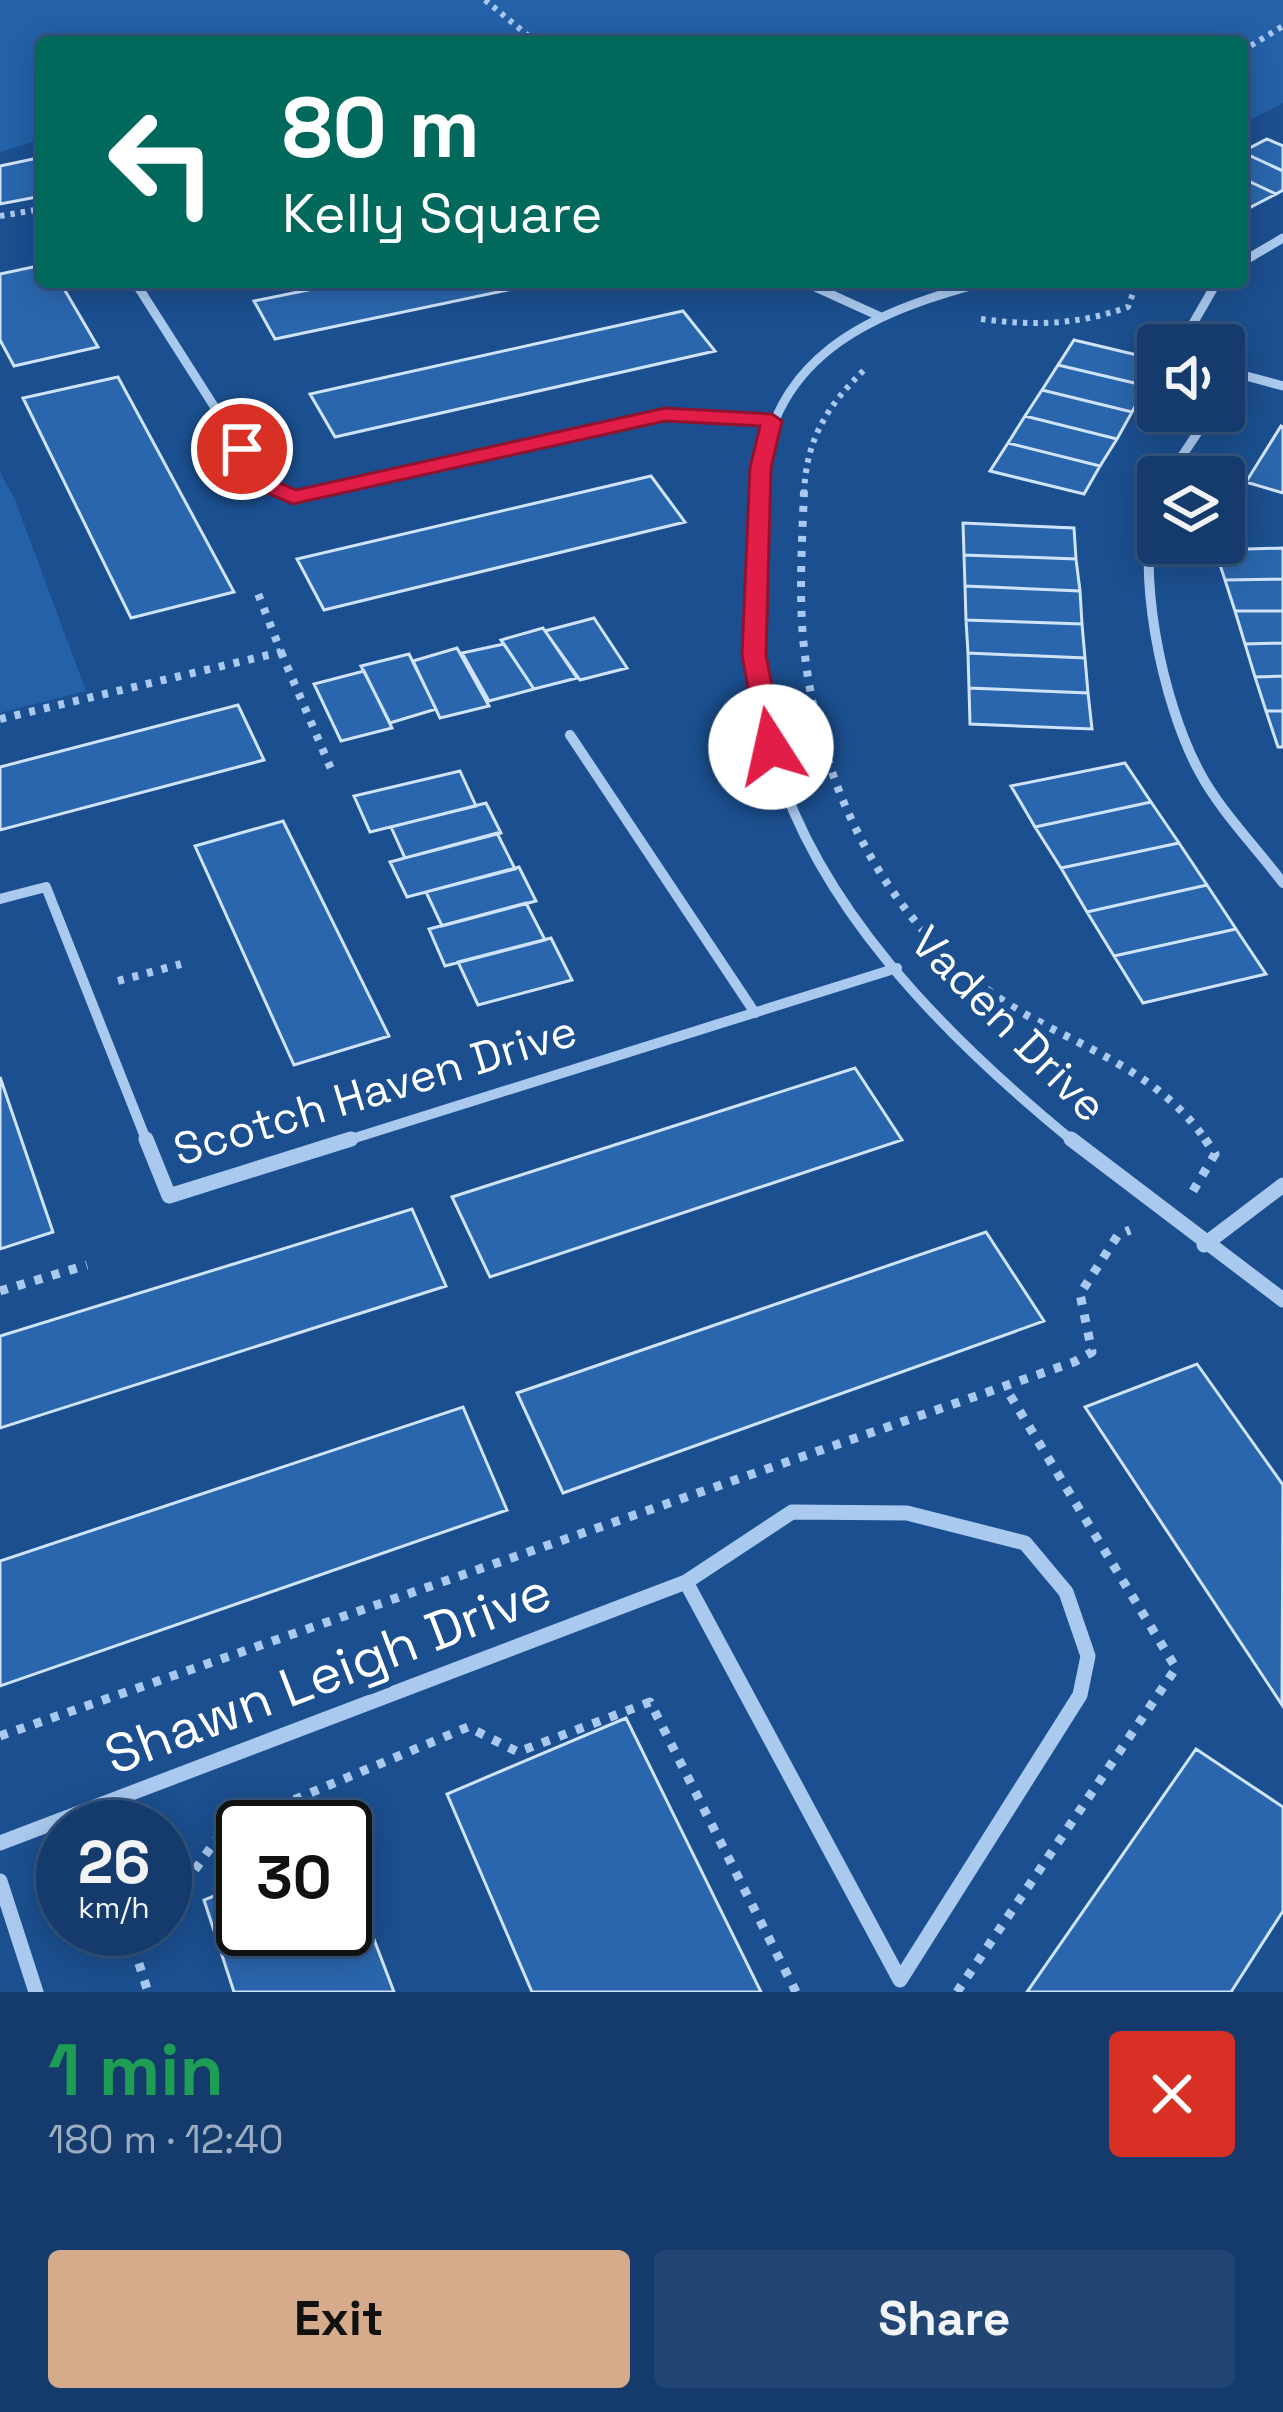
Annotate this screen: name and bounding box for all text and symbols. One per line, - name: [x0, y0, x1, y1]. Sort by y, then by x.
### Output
- text: 80 m: [282, 74, 480, 182]
- icon: left: [84, 84, 240, 240]
- text: Kelly Square: [282, 179, 602, 248]
- map controls: [1137, 324, 1245, 564]
- button: sound: [1137, 324, 1245, 432]
- pin: [191, 398, 293, 500]
- icon: arrive: [209, 416, 275, 482]
- button: layers: [1137, 456, 1245, 564]
- position arrow: [708, 684, 834, 810]
- street label: Vaden Drive: [899, 914, 1119, 1134]
- street label: Scotch Haven Drive: [167, 1002, 583, 1178]
- street label: Shawn Leigh Drive: [95, 1556, 561, 1790]
- speed limit sign: 30: [216, 1800, 372, 1956]
- text: 26: [78, 1824, 150, 1901]
- text: km/h: [78, 1888, 150, 1927]
- text: 1 min: [48, 2024, 224, 2116]
- button: close: [1109, 2031, 1235, 2157]
- text: 180 m · 12:40: [48, 2115, 284, 2164]
- button: Exit: [48, 2250, 630, 2388]
- button: Share: [654, 2250, 1235, 2388]

